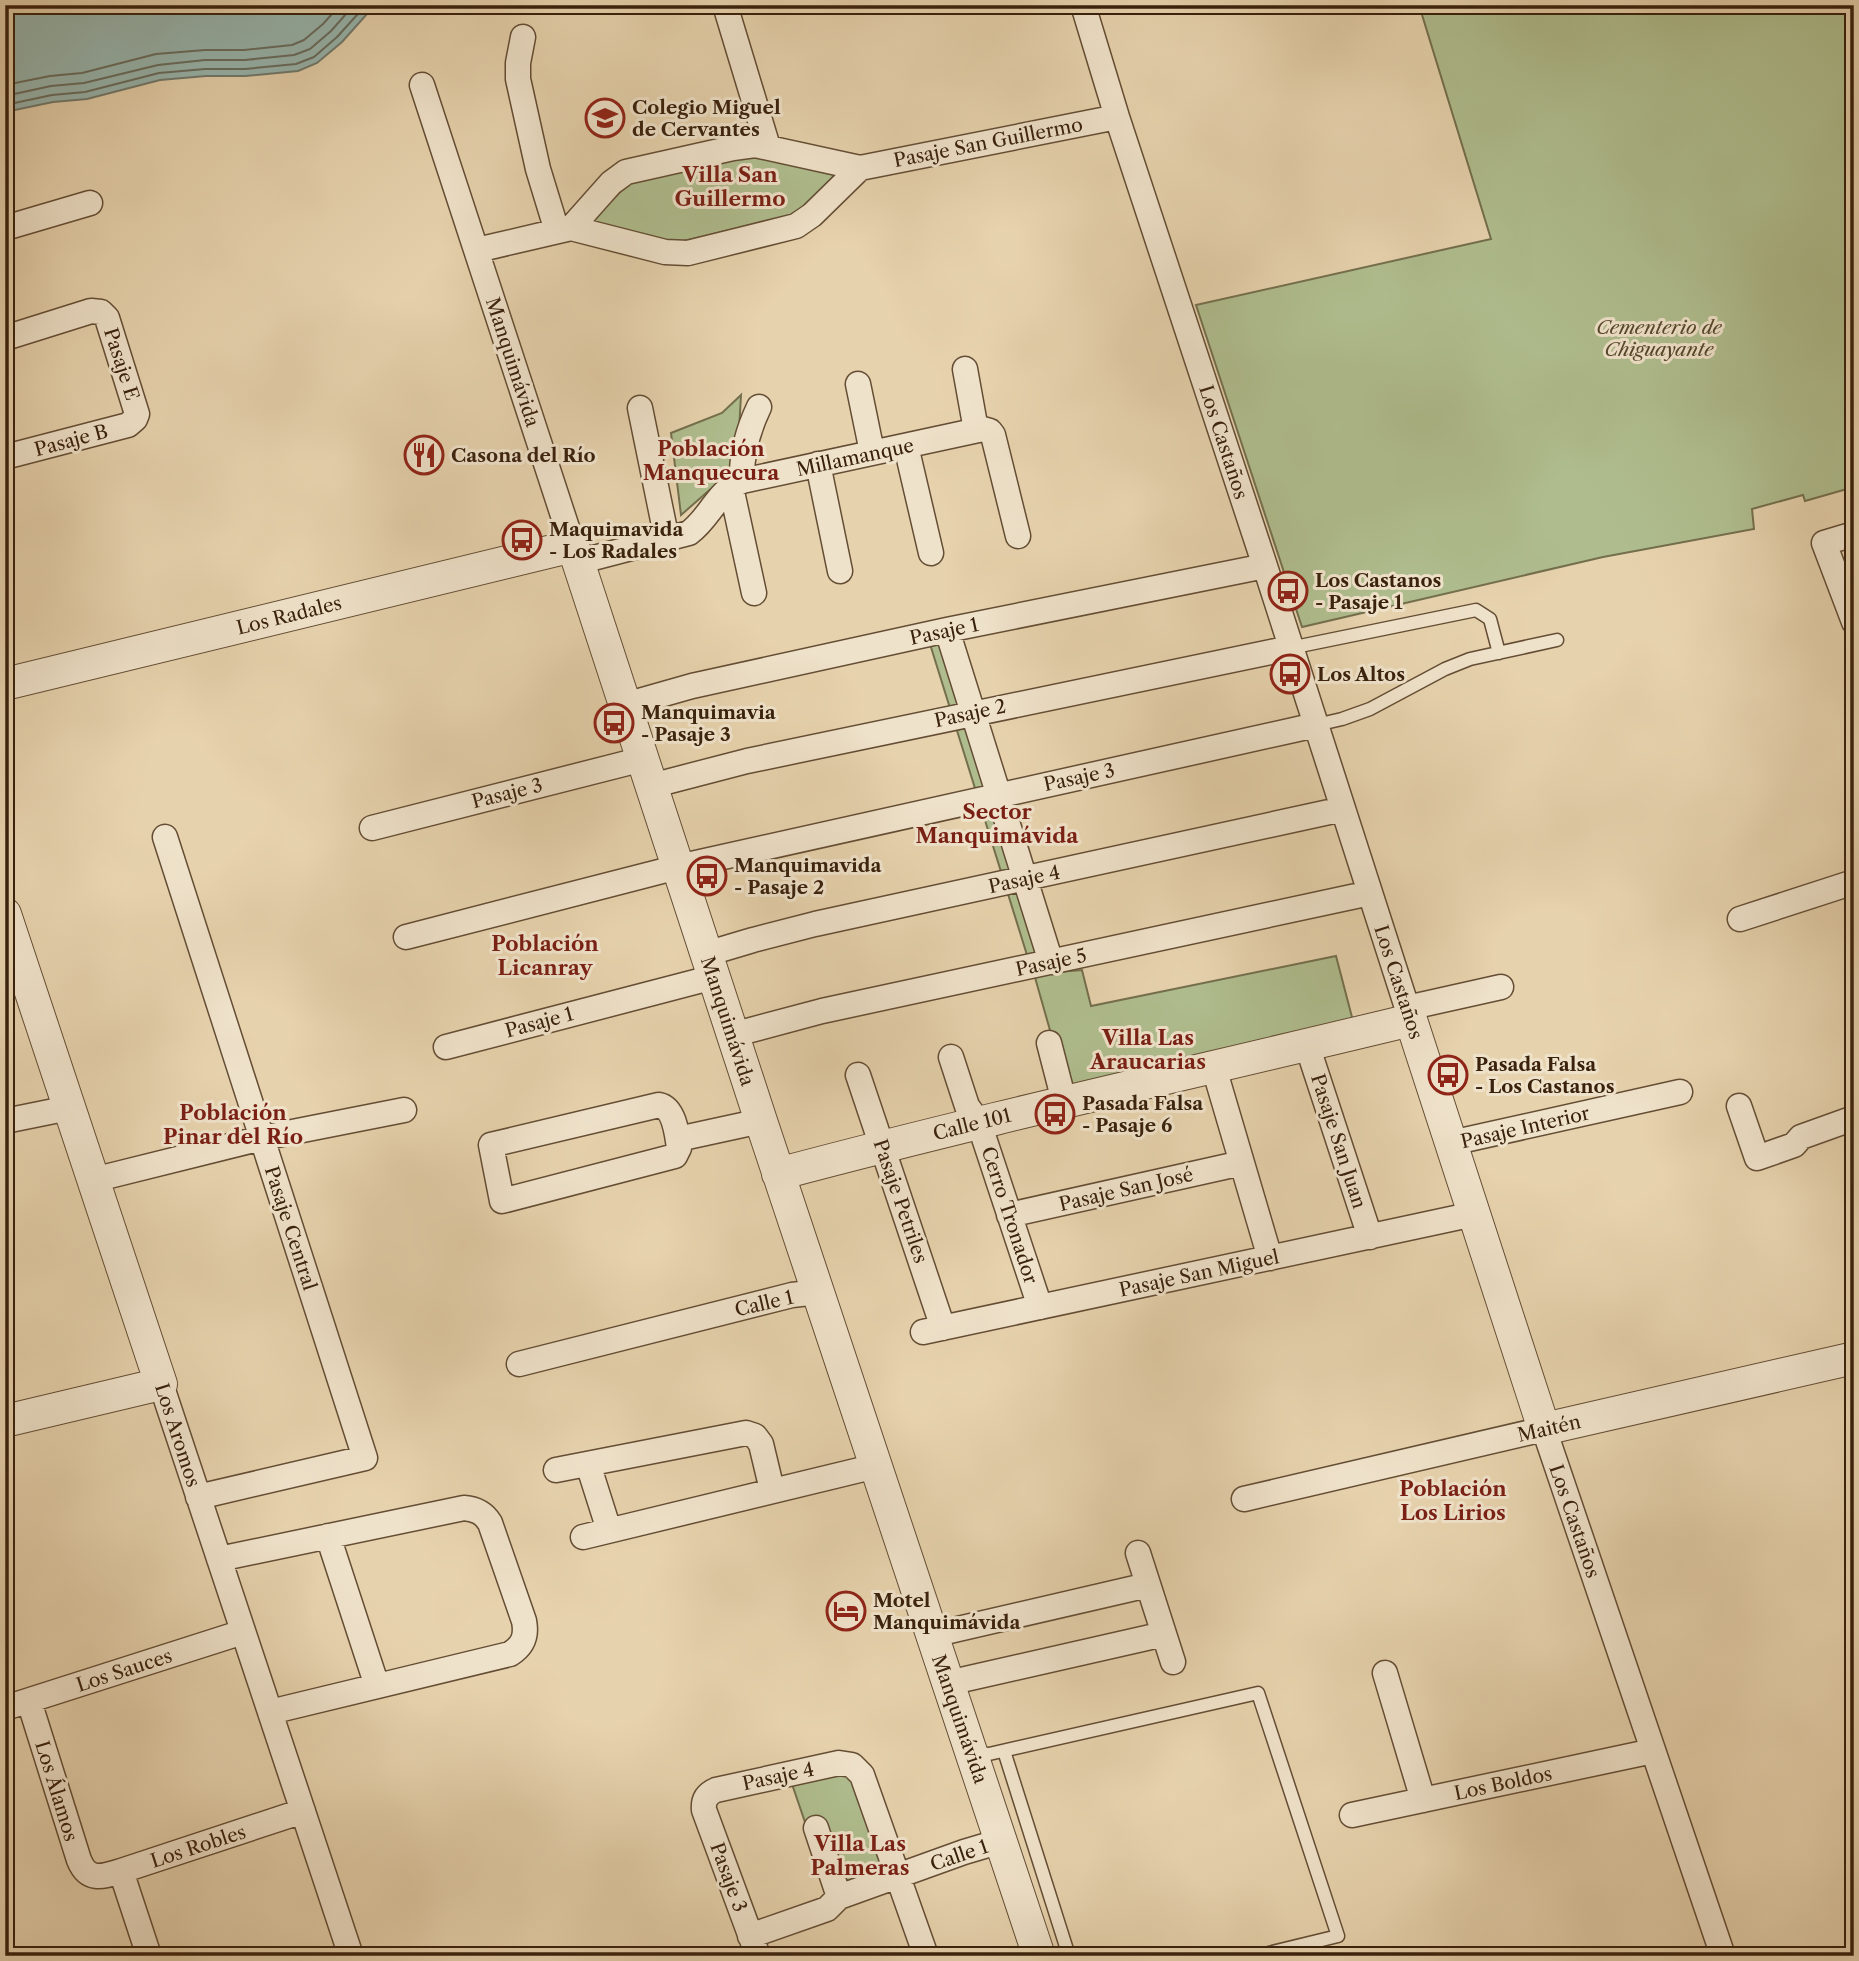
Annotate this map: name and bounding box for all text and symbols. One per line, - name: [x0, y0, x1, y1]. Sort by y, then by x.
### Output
- place label: Colegio Miguel de Cervantes: [632, 96, 781, 141]
- school or university icon: Colegio Miguel de Cervantes: [584, 97, 626, 139]
- street label: Pasaje San Guillermo: [892, 113, 1085, 172]
- district label: Villa San Guillermo: [674, 162, 786, 211]
- street label: Manquimávida: [481, 295, 544, 430]
- park label: Cementerio de Chiguayante: [1596, 316, 1723, 361]
- street label: Pasaje E: [99, 325, 144, 403]
- street label: Los Castaños: [1194, 382, 1253, 502]
- street label: Pasaje B: [32, 420, 110, 461]
- restaurant icon: Casona del Río: [403, 434, 445, 476]
- street label: Millamanque: [794, 434, 916, 481]
- district label: Población Manquecura: [643, 436, 780, 485]
- place label: Casona del Río: [451, 444, 596, 467]
- place label: Maquimavida - Los Radales: [549, 518, 684, 563]
- bus stop icon: Maquimavida - Los Radales: [501, 519, 543, 561]
- place label: Los Castanos - Pasaje 1: [1315, 569, 1442, 614]
- bus stop icon: Los Castanos - Pasaje 1: [1267, 570, 1309, 612]
- street label: Los Radales: [234, 591, 344, 640]
- street label: Pasaje 1: [908, 613, 981, 650]
- bus stop icon: Los Altos: [1269, 653, 1311, 695]
- place label: Los Altos: [1317, 663, 1405, 686]
- street label: Pasaje 2: [932, 695, 1008, 732]
- place label: Manquimavia - Pasaje 3: [641, 701, 777, 746]
- bus stop icon: Manquimavia - Pasaje 3: [593, 702, 635, 744]
- street label: Pasaje 3: [1041, 759, 1117, 796]
- street label: Pasaje 3: [469, 774, 545, 813]
- district label: Sector Manquimávida: [916, 799, 1079, 848]
- place label: Manquimavida - Pasaje 2: [734, 854, 882, 899]
- bus stop icon: Manquimavida - Pasaje 2: [686, 855, 728, 897]
- street label: Pasaje 4: [986, 861, 1062, 898]
- street label: Los Castaños: [1369, 922, 1428, 1042]
- district label: Población Licanray: [491, 931, 599, 980]
- street label: Pasaje 5: [1013, 944, 1089, 981]
- street label: Manquimávida: [696, 954, 759, 1089]
- street label: Pasaje 1: [502, 1002, 576, 1043]
- district label: Villa Las Araucarias: [1089, 1025, 1206, 1074]
- place label: Pasada Falsa - Los Castanos: [1475, 1053, 1615, 1098]
- bus stop icon: Pasada Falsa - Los Castanos: [1427, 1054, 1469, 1096]
- street label: Pasaje San Juan: [1306, 1071, 1371, 1211]
- place label: Pasada Falsa - Pasaje 6: [1082, 1092, 1204, 1137]
- bus stop icon: Pasada Falsa - Pasaje 6: [1034, 1093, 1076, 1135]
- district label: Población Pinar del Río: [163, 1100, 303, 1149]
- street label: Pasaje Interior: [1458, 1101, 1592, 1153]
- street label: Calle 101: [931, 1104, 1014, 1145]
- street label: Pasaje Petriles: [869, 1136, 932, 1266]
- street label: Cerro Tronador: [977, 1144, 1043, 1287]
- street label: Pasaje Central: [260, 1163, 322, 1293]
- street label: Pasaje San José: [1057, 1163, 1195, 1216]
- street label: Pasaje San Miguel: [1117, 1245, 1282, 1302]
- street label: Calle 1: [732, 1286, 796, 1321]
- street label: Los Aromos: [150, 1380, 205, 1490]
- street label: Maitén: [1515, 1410, 1583, 1447]
- street label: Los Castaños: [1544, 1461, 1605, 1581]
- district label: Población Los Lirios: [1399, 1476, 1507, 1525]
- place label: Motel Manquimávida: [873, 1589, 1021, 1634]
- hotel icon: Motel Manquimávida: [825, 1590, 867, 1632]
- street label: Los Sauces: [73, 1644, 175, 1697]
- street label: Manquimávida: [927, 1652, 992, 1787]
- street label: Los Álamos: [30, 1738, 83, 1844]
- street label: Pasaje 4: [740, 1758, 816, 1795]
- street label: Los Boldos: [1452, 1762, 1554, 1805]
- street label: Los Robles: [148, 1820, 249, 1873]
- district label: Villa Las Palmeras: [811, 1831, 910, 1880]
- street label: Calle 1: [927, 1835, 991, 1876]
- street label: Pasaje 3: [705, 1839, 752, 1915]

